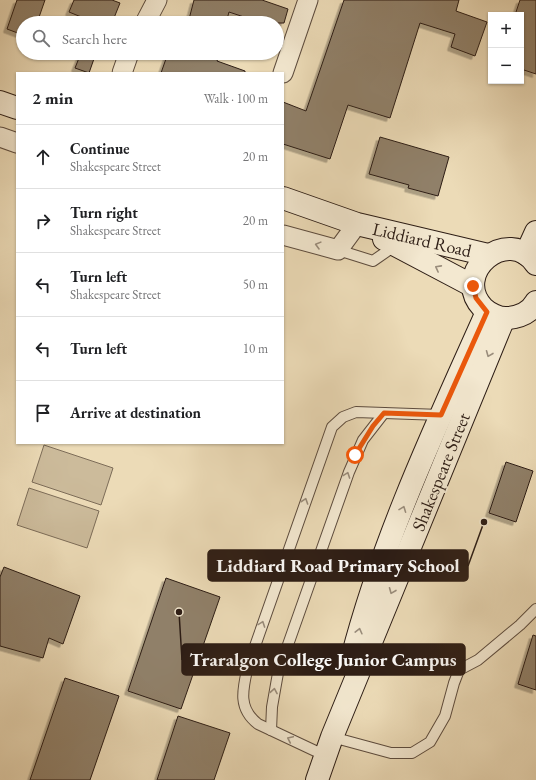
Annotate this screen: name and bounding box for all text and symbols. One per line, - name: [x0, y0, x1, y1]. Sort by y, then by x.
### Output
- map controls: [488, 12, 524, 84]
- button: +: [488, 12, 524, 48]
- search box: [16, 16, 284, 60]
- icon: search: [30, 27, 52, 49]
- text: Search here: [62, 29, 127, 48]
- button: −: [488, 48, 524, 84]
- text: 2 min: [32, 87, 73, 109]
- text: Walk · 100 m: [204, 90, 268, 107]
- text: Continue: [70, 139, 130, 158]
- icon: ahead: [32, 146, 54, 168]
- text: 20 m: [243, 148, 268, 165]
- text: Shakespeare Street: [70, 158, 161, 175]
- text: Turn right: [70, 203, 138, 222]
- icon: right: [32, 210, 54, 232]
- text: 20 m: [243, 212, 268, 229]
- street label: Liddiard Road: [370, 217, 475, 262]
- text: Shakespeare Street: [70, 222, 161, 239]
- one-way arrow: [315, 241, 322, 250]
- one-way arrow: [435, 265, 443, 272]
- text: Turn left: [70, 267, 127, 286]
- icon: left: [32, 274, 54, 296]
- text: 50 m: [243, 276, 268, 293]
- route end: [464, 277, 482, 295]
- text: Shakespeare Street: [70, 286, 161, 303]
- icon: left: [32, 338, 54, 360]
- text: Turn left: [70, 339, 127, 358]
- text: 10 m: [243, 340, 268, 357]
- one-way arrow: [486, 350, 494, 358]
- icon: arrive: [32, 402, 54, 424]
- text: Arrive at destination: [70, 403, 201, 422]
- street label: Shakespeare Street: [406, 409, 475, 534]
- route start: [346, 446, 364, 464]
- one-way arrow: [343, 472, 351, 479]
- one-way arrow: [301, 498, 309, 505]
- one-way arrow: [398, 505, 406, 512]
- callout: Liddiard Road Primary School: [208, 550, 468, 581]
- text: Liddiard Road Primary School: [216, 553, 460, 578]
- one-way arrow: [389, 587, 397, 595]
- one-way arrow: [258, 621, 266, 628]
- one-way arrow: [354, 628, 363, 635]
- callout: Traralgon College Junior Campus: [182, 644, 465, 675]
- text: Traralgon College Junior Campus: [190, 647, 457, 672]
- one-way arrow: [269, 688, 278, 694]
- one-way arrow: [287, 736, 295, 744]

